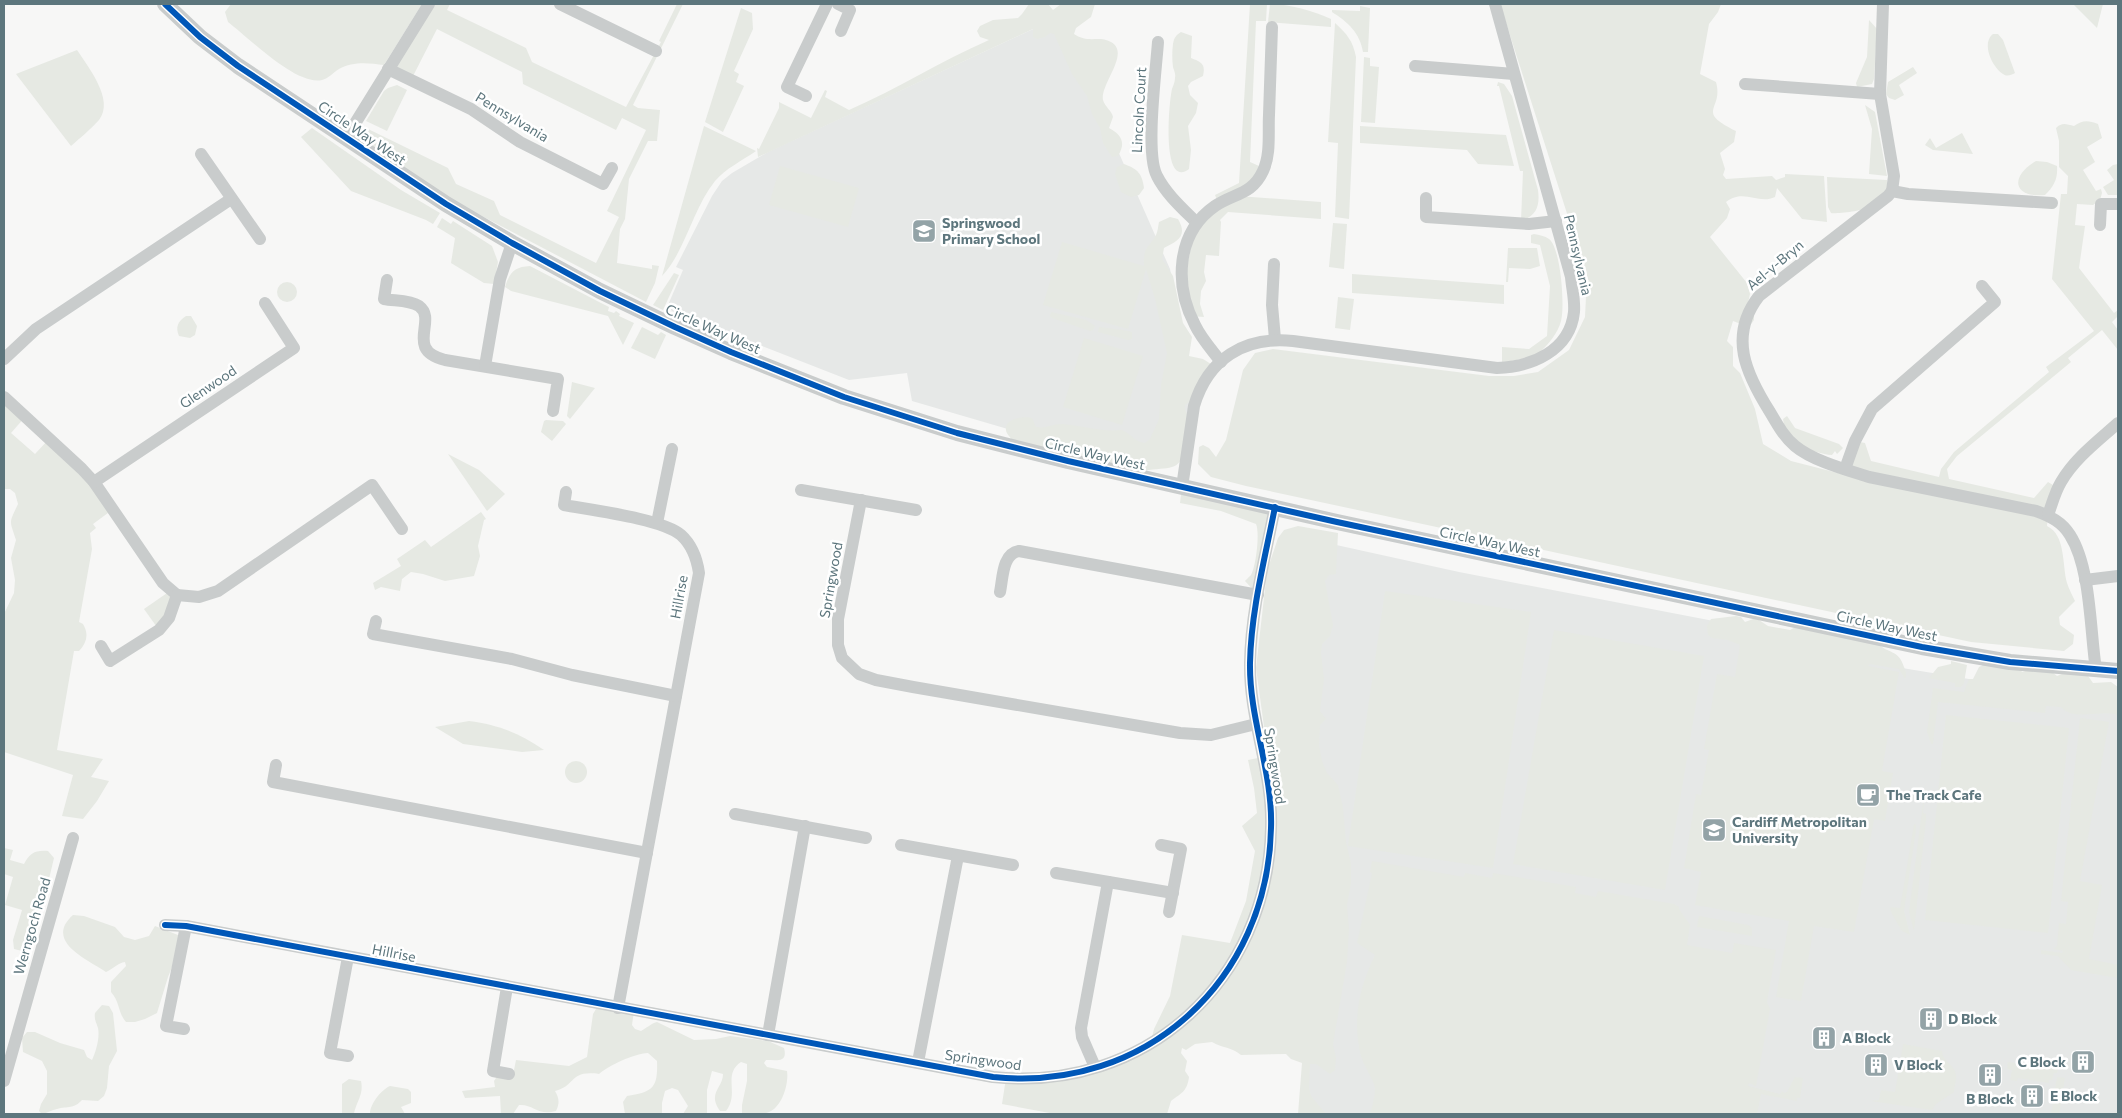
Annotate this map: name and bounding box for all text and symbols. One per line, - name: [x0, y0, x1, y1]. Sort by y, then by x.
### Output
- street label: Lincoln Court: [1128, 66, 1149, 154]
- street label: Pennsylvania: [473, 88, 552, 145]
- street label: Circle Way West: [315, 97, 410, 168]
- street label: Pennsylvania: [1561, 213, 1596, 297]
- place label: Springwood Primary School: [942, 214, 1040, 247]
- school or university icon: Springwood Primary School: [911, 218, 937, 244]
- street label: Ael-y-Bryn: [1743, 236, 1807, 293]
- street label: Circle Way West: [663, 300, 764, 357]
- street label: Glenwood: [176, 361, 239, 412]
- street label: Circle Way West: [1043, 434, 1147, 473]
- street label: Circle Way West: [1438, 523, 1542, 561]
- street label: Springwood: [815, 540, 846, 619]
- street label: Hillrise: [666, 574, 691, 620]
- street label: Circle Way West: [1835, 607, 1939, 645]
- street label: Springwood: [1261, 727, 1290, 805]
- cafe icon: The Track Cafe: [1855, 782, 1881, 808]
- place label: The Track Cafe: [1886, 786, 1982, 803]
- place label: Cardiff Metropolitan University: [1732, 813, 1867, 846]
- school or university icon: Cardiff Metropolitan University: [1701, 817, 1727, 843]
- street label: Werngoch Road: [10, 875, 54, 976]
- street label: Hillrise: [371, 940, 417, 965]
- building icon: D Block: [1918, 1006, 1944, 1032]
- place label: D Block: [1948, 1010, 1997, 1027]
- building icon: A Block: [1811, 1025, 1837, 1051]
- place label: A Block: [1842, 1029, 1891, 1046]
- street label: Springwood: [944, 1046, 1022, 1073]
- building icon: C Block: [2070, 1049, 2096, 1075]
- building icon: V Block: [1863, 1052, 1889, 1078]
- place label: C Block: [2017, 1053, 2066, 1070]
- place label: V Block: [1894, 1056, 1943, 1073]
- building icon: B Block: [1977, 1062, 2003, 1088]
- building icon: E Block: [2019, 1083, 2045, 1109]
- place label: E Block: [2050, 1087, 2097, 1104]
- place label: B Block: [1966, 1090, 2014, 1107]

